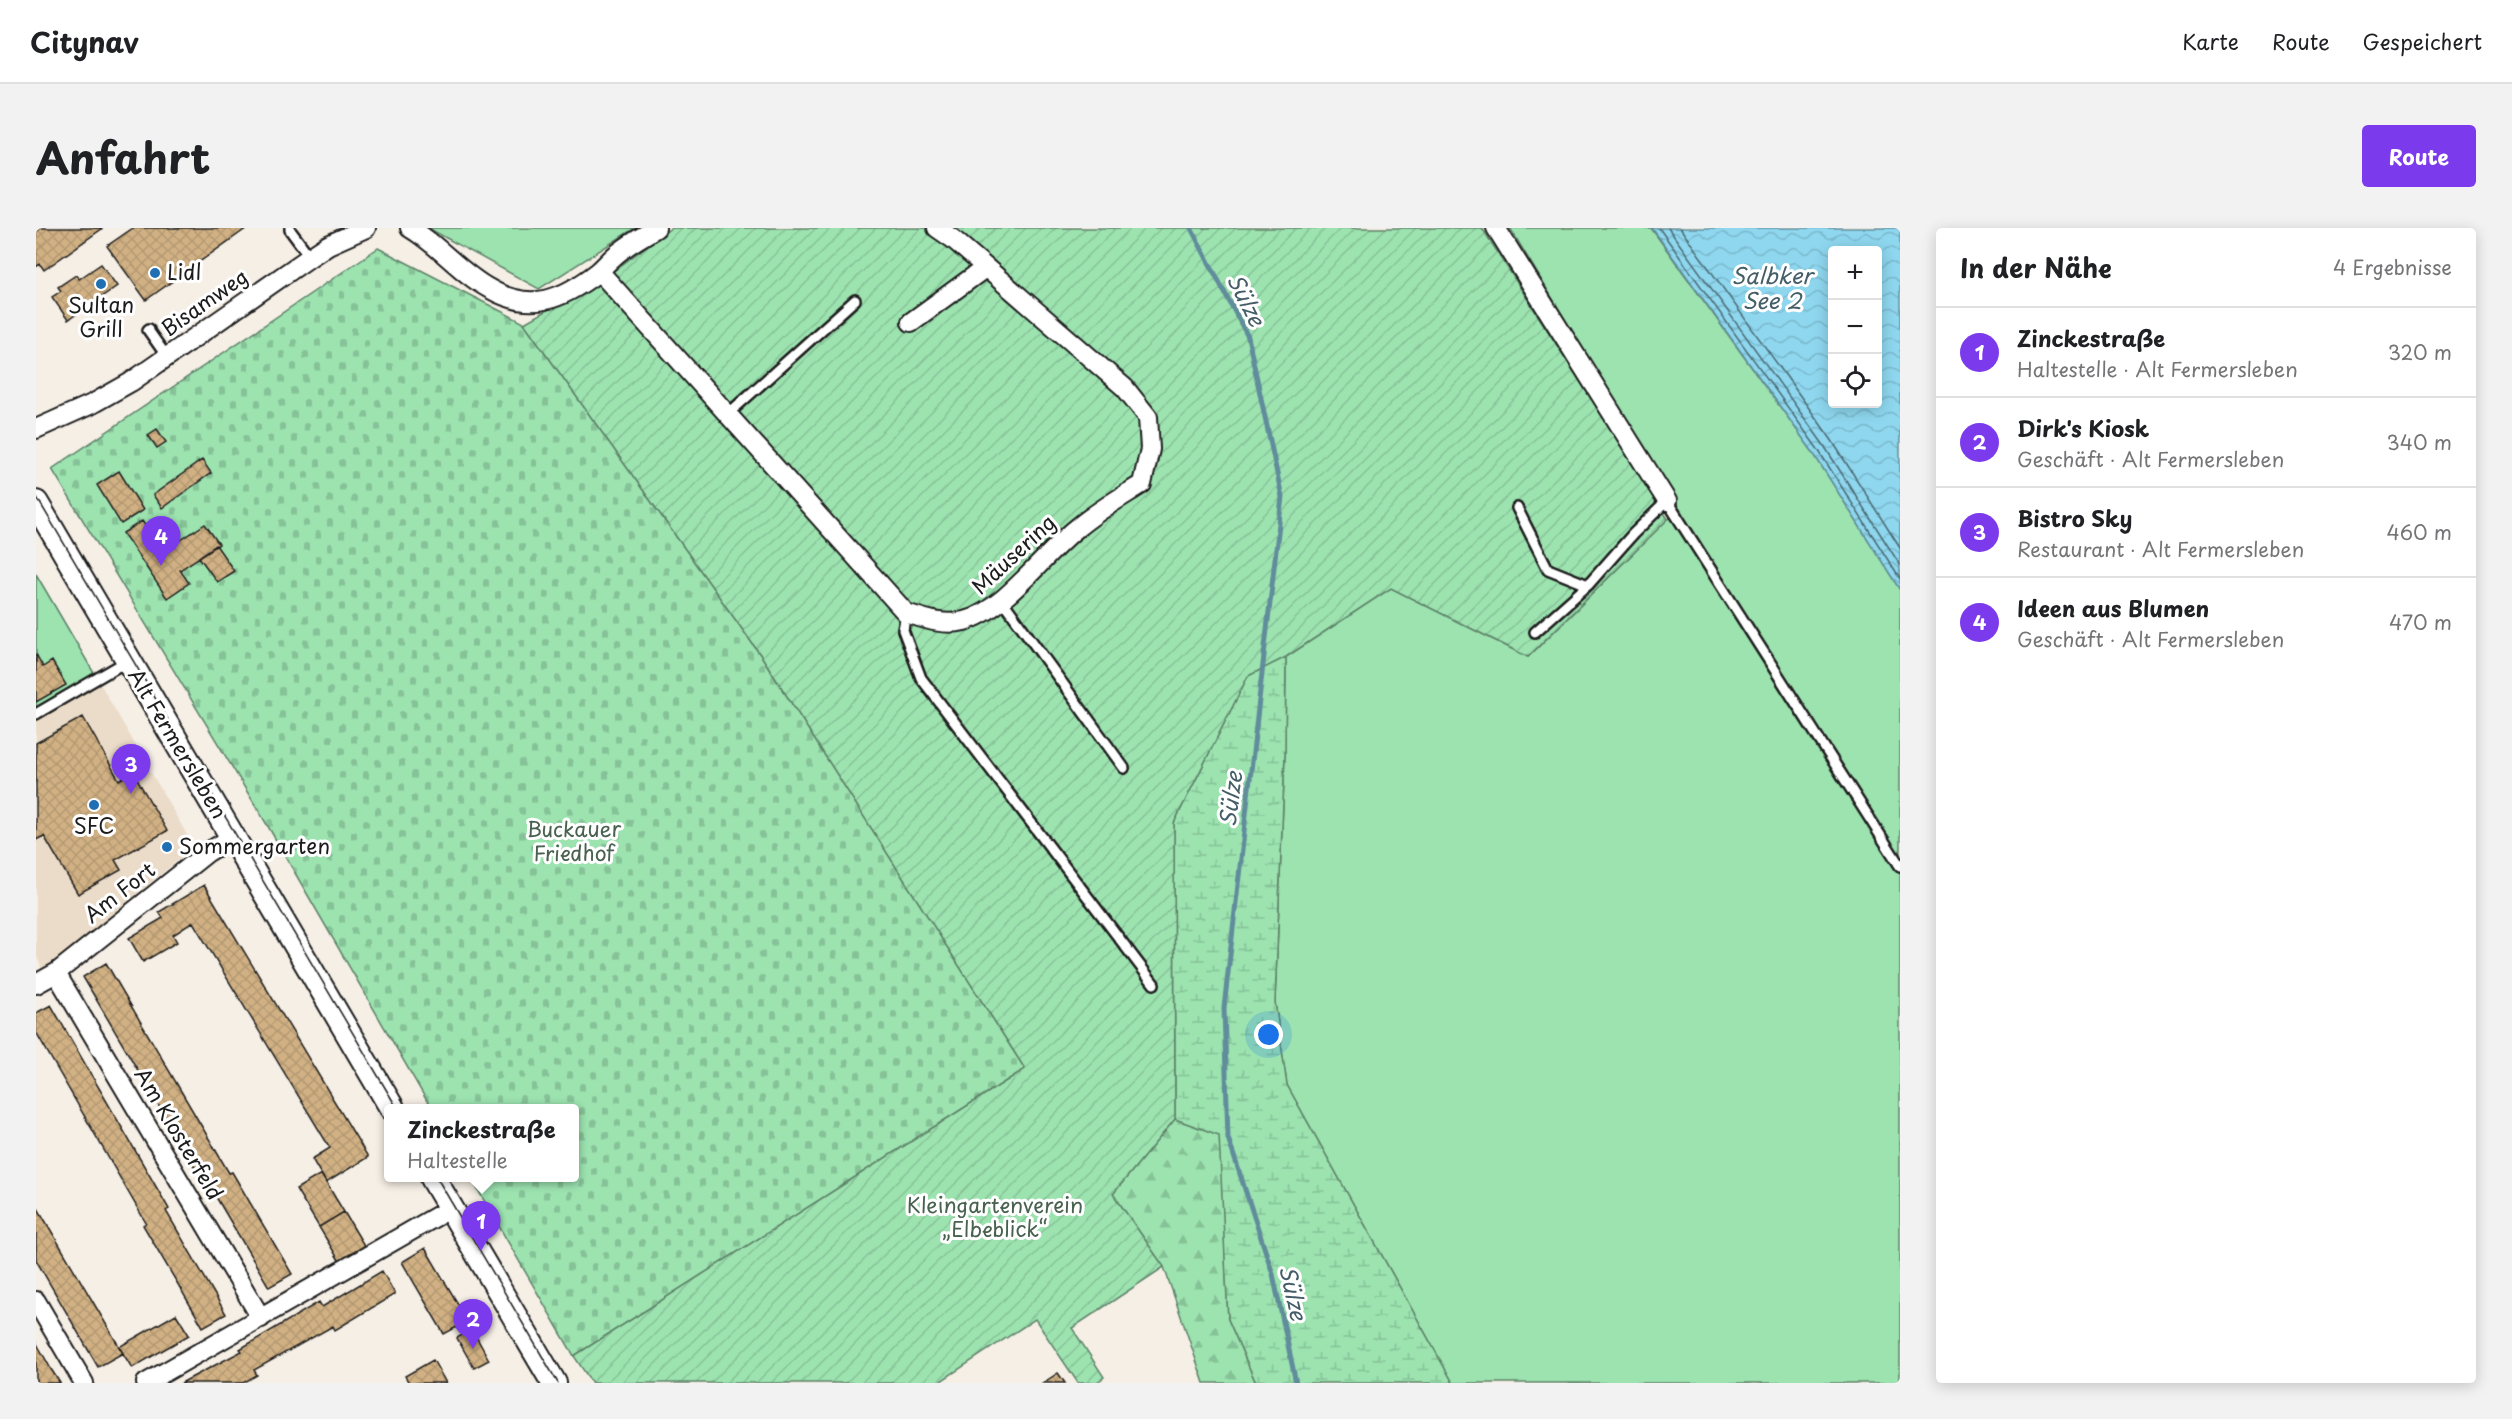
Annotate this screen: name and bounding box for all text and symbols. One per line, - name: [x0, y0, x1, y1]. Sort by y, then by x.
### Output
- text: Citynav: [30, 20, 139, 63]
- text: Karte: [2182, 25, 2239, 57]
- text: Route: [2272, 25, 2330, 57]
- text: Gespeichert: [2363, 25, 2482, 57]
- text: Anfahrt: [36, 125, 210, 188]
- button: Route: [2362, 125, 2476, 187]
- map controls: [1828, 246, 1882, 408]
- button: +: [1828, 246, 1882, 300]
- text: In der Nähe: [1960, 248, 2112, 287]
- text: 4 Ergebnisse: [2333, 252, 2452, 282]
- place label: Lidl: [167, 255, 202, 287]
- water label: Salbker See 2: [1731, 258, 1815, 316]
- street label: Bisamweg: [154, 260, 254, 343]
- marker: Lidl: [148, 266, 162, 280]
- water label: Sülze: [1220, 267, 1275, 332]
- marker: Sultan Grill: [94, 277, 108, 291]
- place label: Sultan Grill: [68, 288, 134, 344]
- button: −: [1828, 300, 1882, 354]
- text: Zinckestraße: [2017, 321, 2165, 354]
- text: 1: [1975, 337, 1984, 367]
- text: 320 m: [2388, 337, 2452, 367]
- button: locate: [1828, 354, 1882, 408]
- text: Haltestelle · Alt Fermersleben: [2017, 354, 2298, 384]
- text: Dirk's Kiosk: [2017, 411, 2149, 444]
- text: 2: [1972, 427, 1987, 457]
- text: 340 m: [2387, 427, 2452, 457]
- text: Geschäft · Alt Fermersleben: [2017, 444, 2284, 474]
- text: Bistro Sky: [2017, 501, 2132, 534]
- street label: Mäusering: [963, 506, 1062, 601]
- pin: 4: [142, 516, 180, 566]
- text: 3: [1973, 517, 1986, 547]
- text: 460 m: [2386, 517, 2452, 547]
- text: Restaurant · Alt Fermersleben: [2017, 534, 2304, 564]
- text: Ideen aus Blumen: [2017, 591, 2209, 624]
- text: 4: [1973, 607, 1986, 637]
- text: 470 m: [2389, 607, 2452, 637]
- text: Geschäft · Alt Fermersleben: [2017, 624, 2284, 654]
- street label: Alt Fermersleben: [121, 662, 236, 824]
- pin: 3: [112, 744, 151, 794]
- water label: Sülze: [1210, 768, 1249, 828]
- marker: SFC: [87, 798, 101, 812]
- place label: SFC: [74, 809, 114, 841]
- park label: Buckauer Friedhof: [527, 812, 621, 868]
- place label: Sommergarten: [179, 829, 330, 861]
- marker: Sommergarten: [160, 840, 174, 854]
- street label: Am Fort: [76, 853, 161, 930]
- your location: [1254, 1020, 1283, 1049]
- street label: Am Klosterfeld: [128, 1061, 232, 1205]
- popup: [384, 1104, 579, 1182]
- text: Zinckestraße: [407, 1112, 556, 1145]
- text: Haltestelle: [407, 1145, 508, 1175]
- park label: Kleingartenverein „Elbeblick“: [907, 1188, 1083, 1244]
- pin: 1: [462, 1202, 500, 1251]
- water label: Sülze: [1272, 1262, 1317, 1324]
- pin: 2: [454, 1300, 492, 1349]

